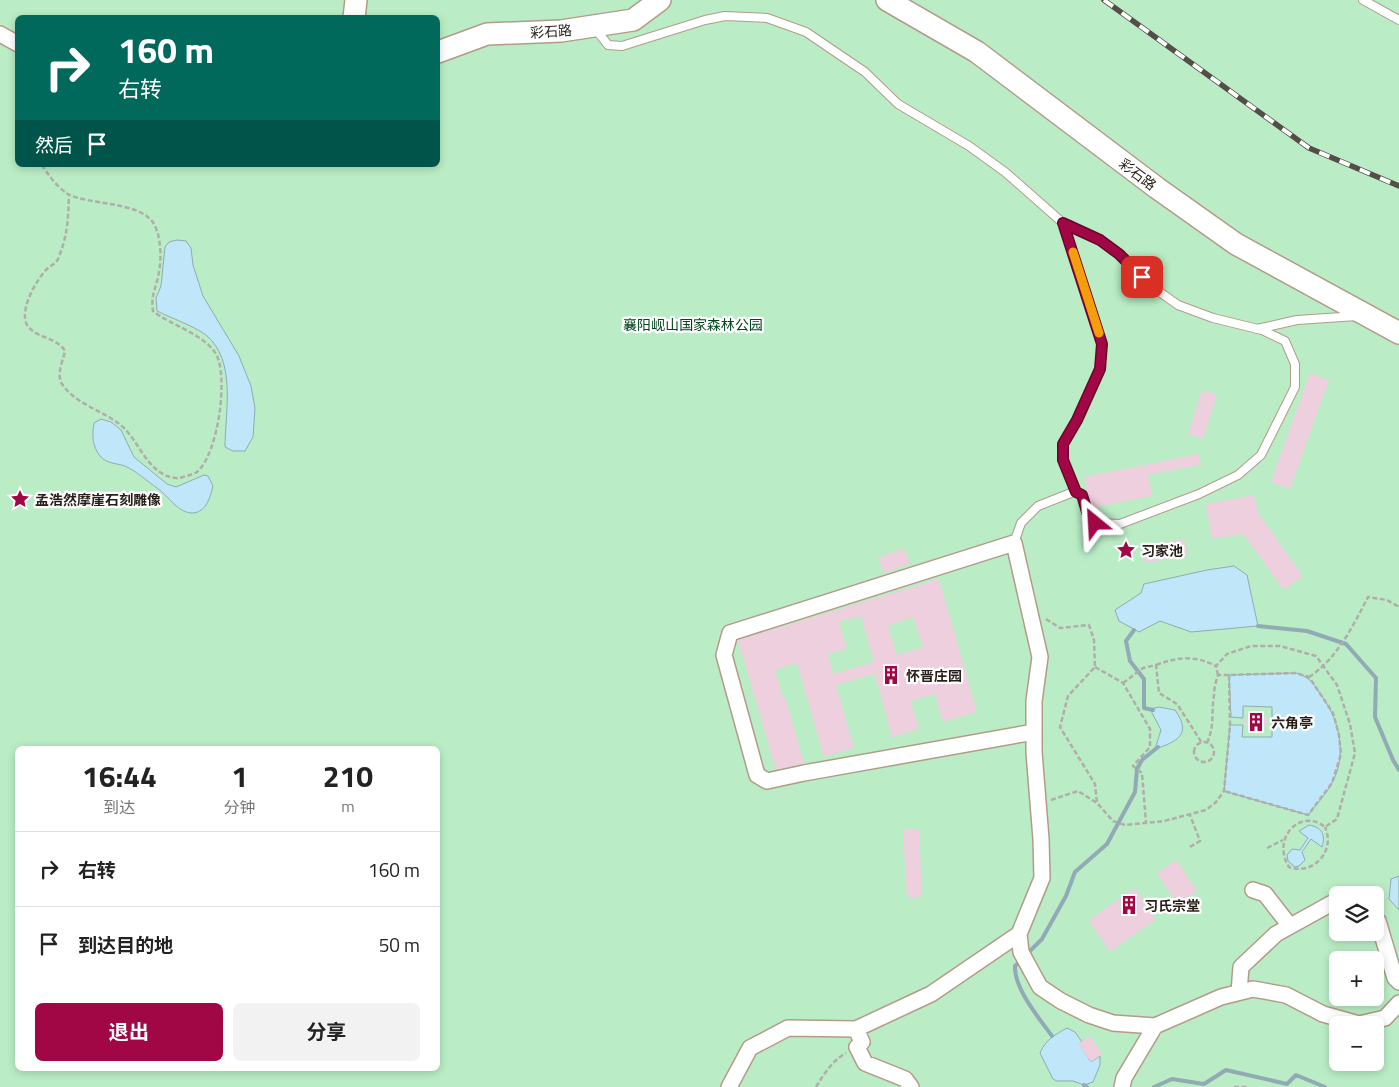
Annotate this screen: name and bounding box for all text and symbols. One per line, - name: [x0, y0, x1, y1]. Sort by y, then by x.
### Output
- street label: 彩石路: [529, 19, 573, 43]
- text: 160 m: [118, 23, 214, 77]
- icon: right: [35, 35, 100, 100]
- text: 右转: [118, 72, 162, 106]
- text: 然后: [35, 130, 73, 159]
- icon: arrive: [83, 130, 111, 158]
- street label: 彩石路: [1115, 153, 1161, 195]
- pin: [1121, 256, 1163, 298]
- icon: arrive: [1128, 263, 1156, 291]
- park label: 襄阳岘山国家森林公园: [623, 314, 763, 335]
- place icon: 孟浩然摩崖石刻雕像: [9, 488, 31, 510]
- place label: 孟浩然摩崖石刻雕像: [35, 489, 161, 510]
- position arrow: [1068, 496, 1120, 548]
- place icon: 习家池: [1115, 539, 1137, 561]
- place label: 习家池: [1141, 540, 1183, 561]
- building icon: 怀晋庄园: [880, 664, 902, 686]
- place label: 怀晋庄园: [906, 665, 962, 686]
- building icon: 六角亭: [1245, 711, 1267, 733]
- place label: 六角亭: [1271, 712, 1313, 733]
- text: 16:44: [82, 753, 157, 799]
- text: 1: [231, 753, 248, 799]
- text: 210: [323, 753, 373, 799]
- text: m: [341, 794, 355, 818]
- text: 到达: [103, 795, 135, 819]
- text: 分钟: [224, 795, 256, 819]
- icon: right: [35, 855, 63, 883]
- text: 右转: [78, 855, 116, 884]
- text: 160 m: [368, 855, 420, 884]
- map controls: [1329, 886, 1384, 1071]
- button: layers: [1329, 886, 1384, 941]
- building icon: 习氏宗堂: [1118, 894, 1140, 916]
- place label: 习氏宗堂: [1144, 895, 1200, 916]
- icon: arrive: [35, 930, 63, 958]
- text: 到达目的地: [78, 930, 173, 959]
- text: 50 m: [379, 930, 420, 959]
- button: +: [1329, 951, 1384, 1006]
- button: 退出: [35, 1003, 223, 1061]
- button: 分享: [233, 1003, 420, 1061]
- button: −: [1329, 1016, 1384, 1071]

